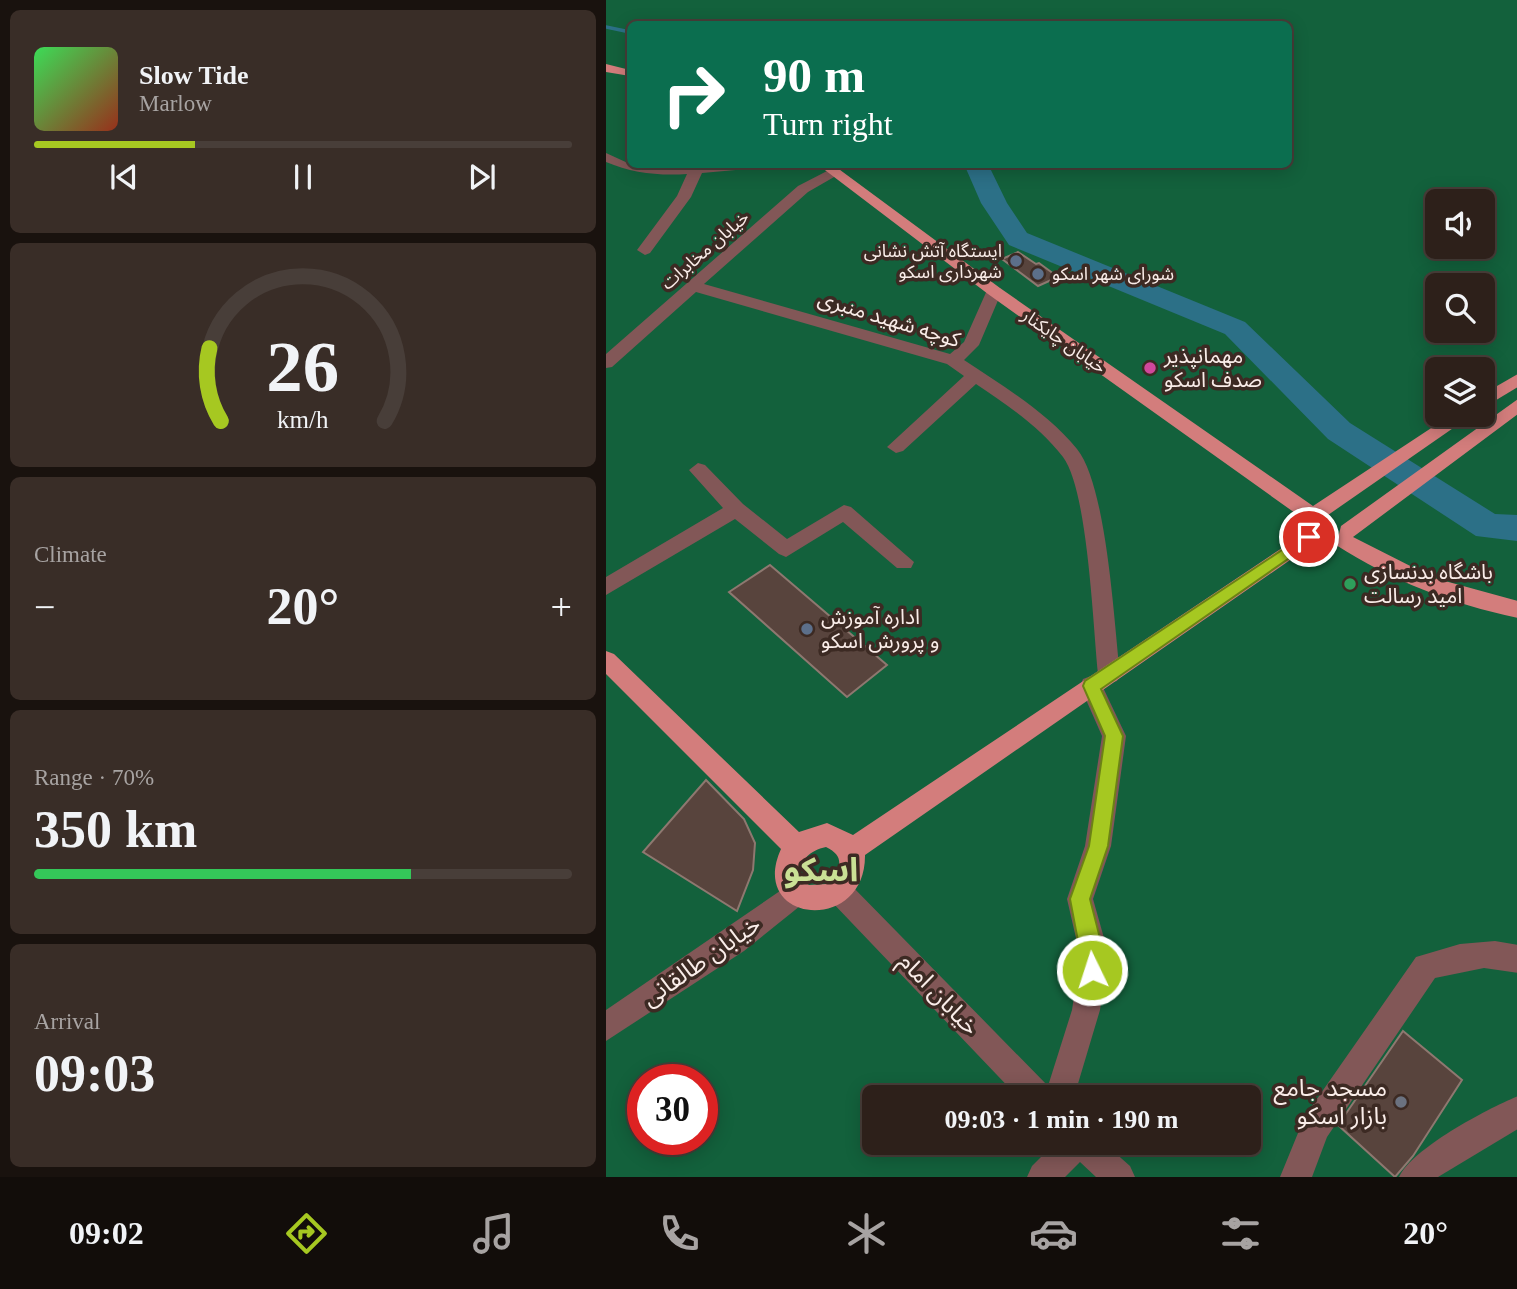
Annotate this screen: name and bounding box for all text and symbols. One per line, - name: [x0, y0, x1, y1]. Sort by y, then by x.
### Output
- text: 90 m: [763, 48, 865, 103]
- icon: right: [648, 49, 739, 140]
- text: Slow Tide: [139, 61, 249, 90]
- text: Marlow: [139, 91, 212, 116]
- text: Turn right: [763, 106, 893, 142]
- icon: previous: [105, 158, 143, 196]
- icon: pause: [284, 158, 322, 196]
- icon: next: [463, 158, 501, 196]
- map controls: [1425, 189, 1495, 427]
- button: sound: [1425, 189, 1495, 259]
- street label: خیابان مخابرات: [657, 207, 753, 294]
- place label: ایستگاه آتش نشانی شهرداری اسکو: [864, 241, 1002, 283]
- marker: ایستگاه آتش نشانی شهرداری اسکو: [1008, 253, 1024, 269]
- place label: شورای شهر اسکو: [1052, 264, 1174, 285]
- marker: شورای شهر اسکو: [1030, 266, 1046, 282]
- button: search: [1425, 273, 1495, 343]
- street label: کوچه شهید منبری: [815, 286, 963, 353]
- street label: خیابان چایکنار: [1017, 304, 1110, 378]
- text: 26: [267, 327, 339, 408]
- place label: مهمانپذیر صدف اسکو: [1163, 344, 1262, 392]
- button: layers: [1425, 357, 1495, 427]
- marker: مهمانپذیر صدف اسکو: [1142, 360, 1158, 376]
- text: km/h: [277, 406, 329, 433]
- pin: [1279, 507, 1339, 567]
- icon: arrive: [1290, 518, 1328, 556]
- text: Climate: [34, 542, 107, 567]
- place label: باشگاه بدنسازی امید رسالت: [1364, 560, 1493, 608]
- marker: باشگاه بدنسازی امید رسالت: [1342, 576, 1358, 592]
- text: 20°: [267, 578, 339, 635]
- text: −: [34, 586, 55, 628]
- text: +: [551, 586, 572, 628]
- place label: اداره آموزش و پرورش اسکو: [821, 605, 939, 654]
- marker: اداره آموزش و پرورش اسکو: [799, 621, 815, 637]
- text: Range · 70%: [34, 765, 154, 790]
- text: 350 km: [34, 801, 197, 858]
- district label: اسکو: [784, 852, 858, 889]
- street label: خیابان طالقانی: [637, 911, 766, 1012]
- position arrow: [1055, 933, 1129, 1007]
- street label: خیابان امام: [890, 948, 984, 1044]
- text: Arrival: [34, 1009, 100, 1034]
- text: 09:03: [34, 1045, 155, 1102]
- speed limit sign: 30: [627, 1064, 718, 1155]
- place label: مسجد جامع بازار اسکو: [1273, 1075, 1387, 1130]
- marker: مسجد جامع بازار اسکو: [1393, 1094, 1409, 1110]
- text: 09:03 · 1 min · 190 m: [945, 1105, 1179, 1134]
- icon: directions: [282, 1209, 331, 1258]
- icon: music: [469, 1209, 518, 1258]
- icon: phone: [655, 1209, 704, 1258]
- icon: climate: [842, 1209, 891, 1258]
- icon: car: [1029, 1209, 1078, 1258]
- icon: filters: [1216, 1209, 1265, 1258]
- text: 09:02: [69, 1215, 144, 1251]
- text: 20°: [1403, 1215, 1448, 1251]

